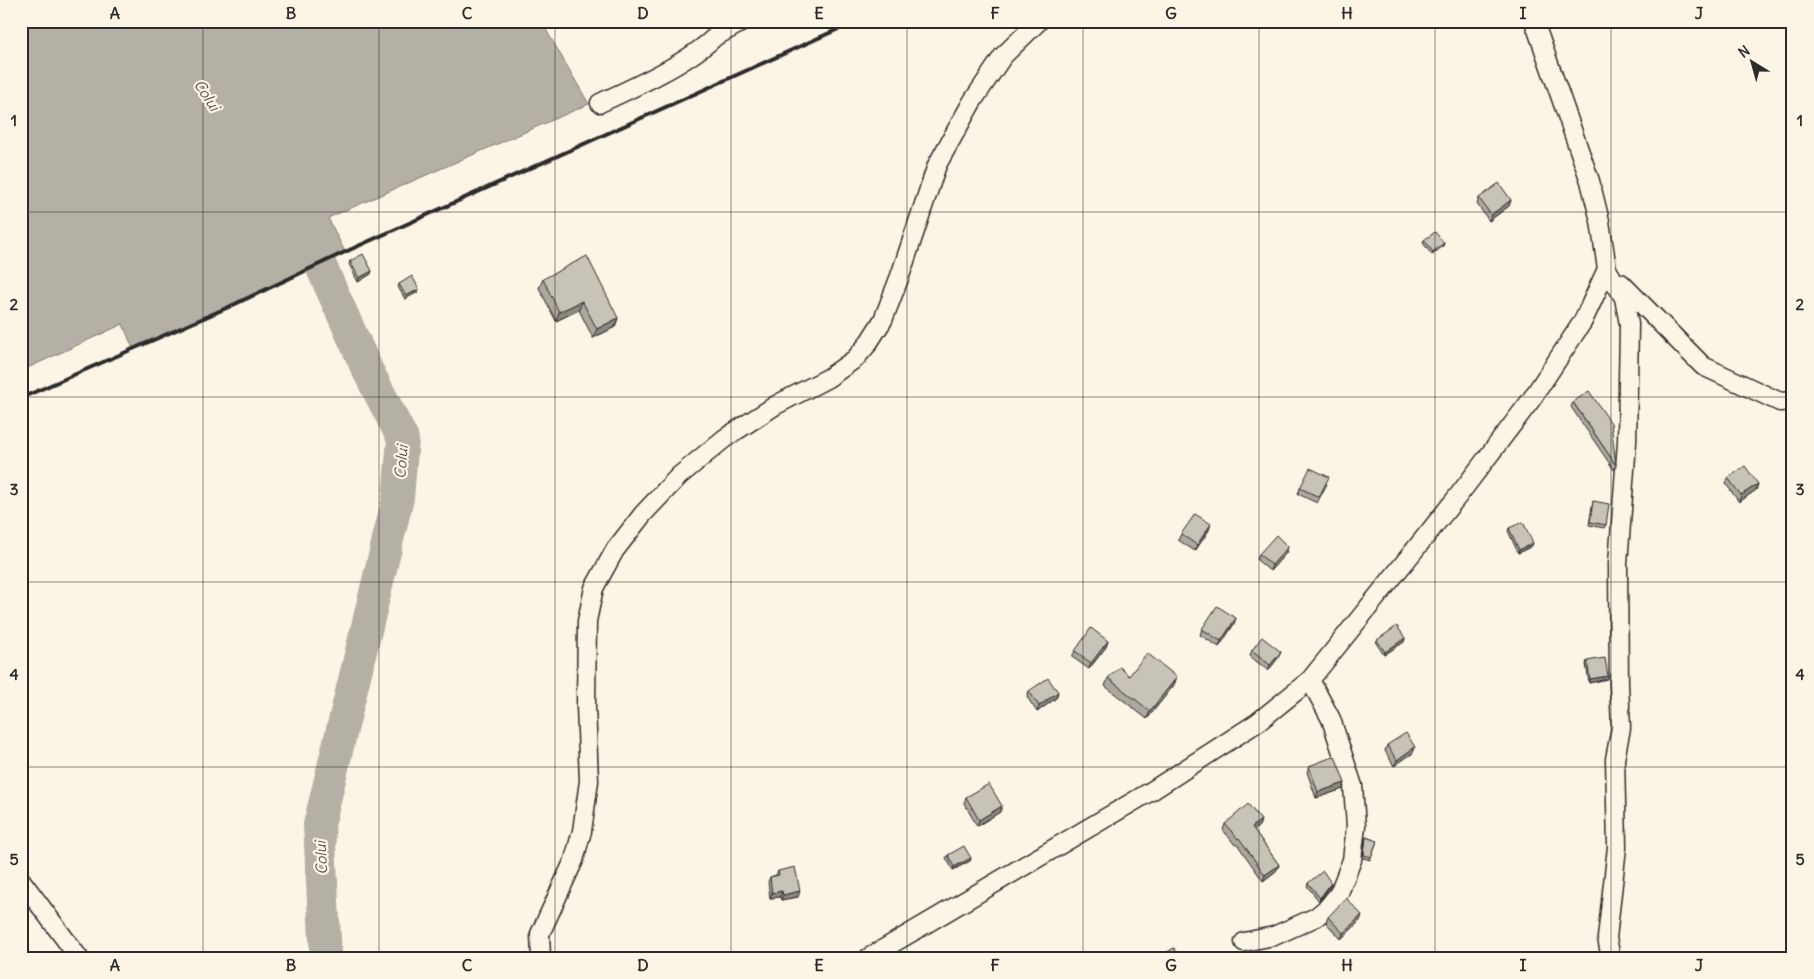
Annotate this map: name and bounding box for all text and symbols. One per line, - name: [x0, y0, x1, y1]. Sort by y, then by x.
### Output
- text: A: [110, 3, 120, 23]
- text: B: [286, 3, 297, 23]
- text: C: [462, 3, 473, 23]
- text: D: [637, 3, 649, 23]
- text: E: [814, 3, 824, 23]
- text: F: [990, 3, 1000, 23]
- text: G: [1165, 3, 1177, 23]
- text: H: [1341, 3, 1353, 23]
- text: I: [1520, 3, 1527, 23]
- text: J: [1695, 3, 1704, 23]
- north arrow: [1726, 38, 1776, 88]
- text: N: [1735, 42, 1753, 62]
- water label: Colui: [190, 76, 225, 116]
- text: 1: [11, 110, 17, 130]
- text: 1: [1797, 110, 1803, 130]
- text: 2: [10, 294, 19, 314]
- text: 2: [1796, 294, 1805, 314]
- water label: Colui: [390, 443, 412, 479]
- text: 3: [9, 479, 19, 499]
- text: 3: [1795, 479, 1805, 499]
- text: 4: [9, 664, 19, 684]
- text: 4: [1795, 664, 1805, 684]
- water label: Colui: [311, 839, 331, 875]
- text: 5: [9, 849, 19, 869]
- text: 5: [1795, 849, 1805, 869]
- text: A: [110, 955, 120, 975]
- text: B: [286, 955, 297, 975]
- text: C: [462, 955, 473, 975]
- text: D: [637, 955, 649, 975]
- text: E: [814, 955, 824, 975]
- text: F: [990, 955, 1000, 975]
- text: G: [1165, 955, 1177, 975]
- text: H: [1341, 955, 1353, 975]
- text: I: [1520, 955, 1527, 975]
- text: J: [1695, 955, 1704, 975]

